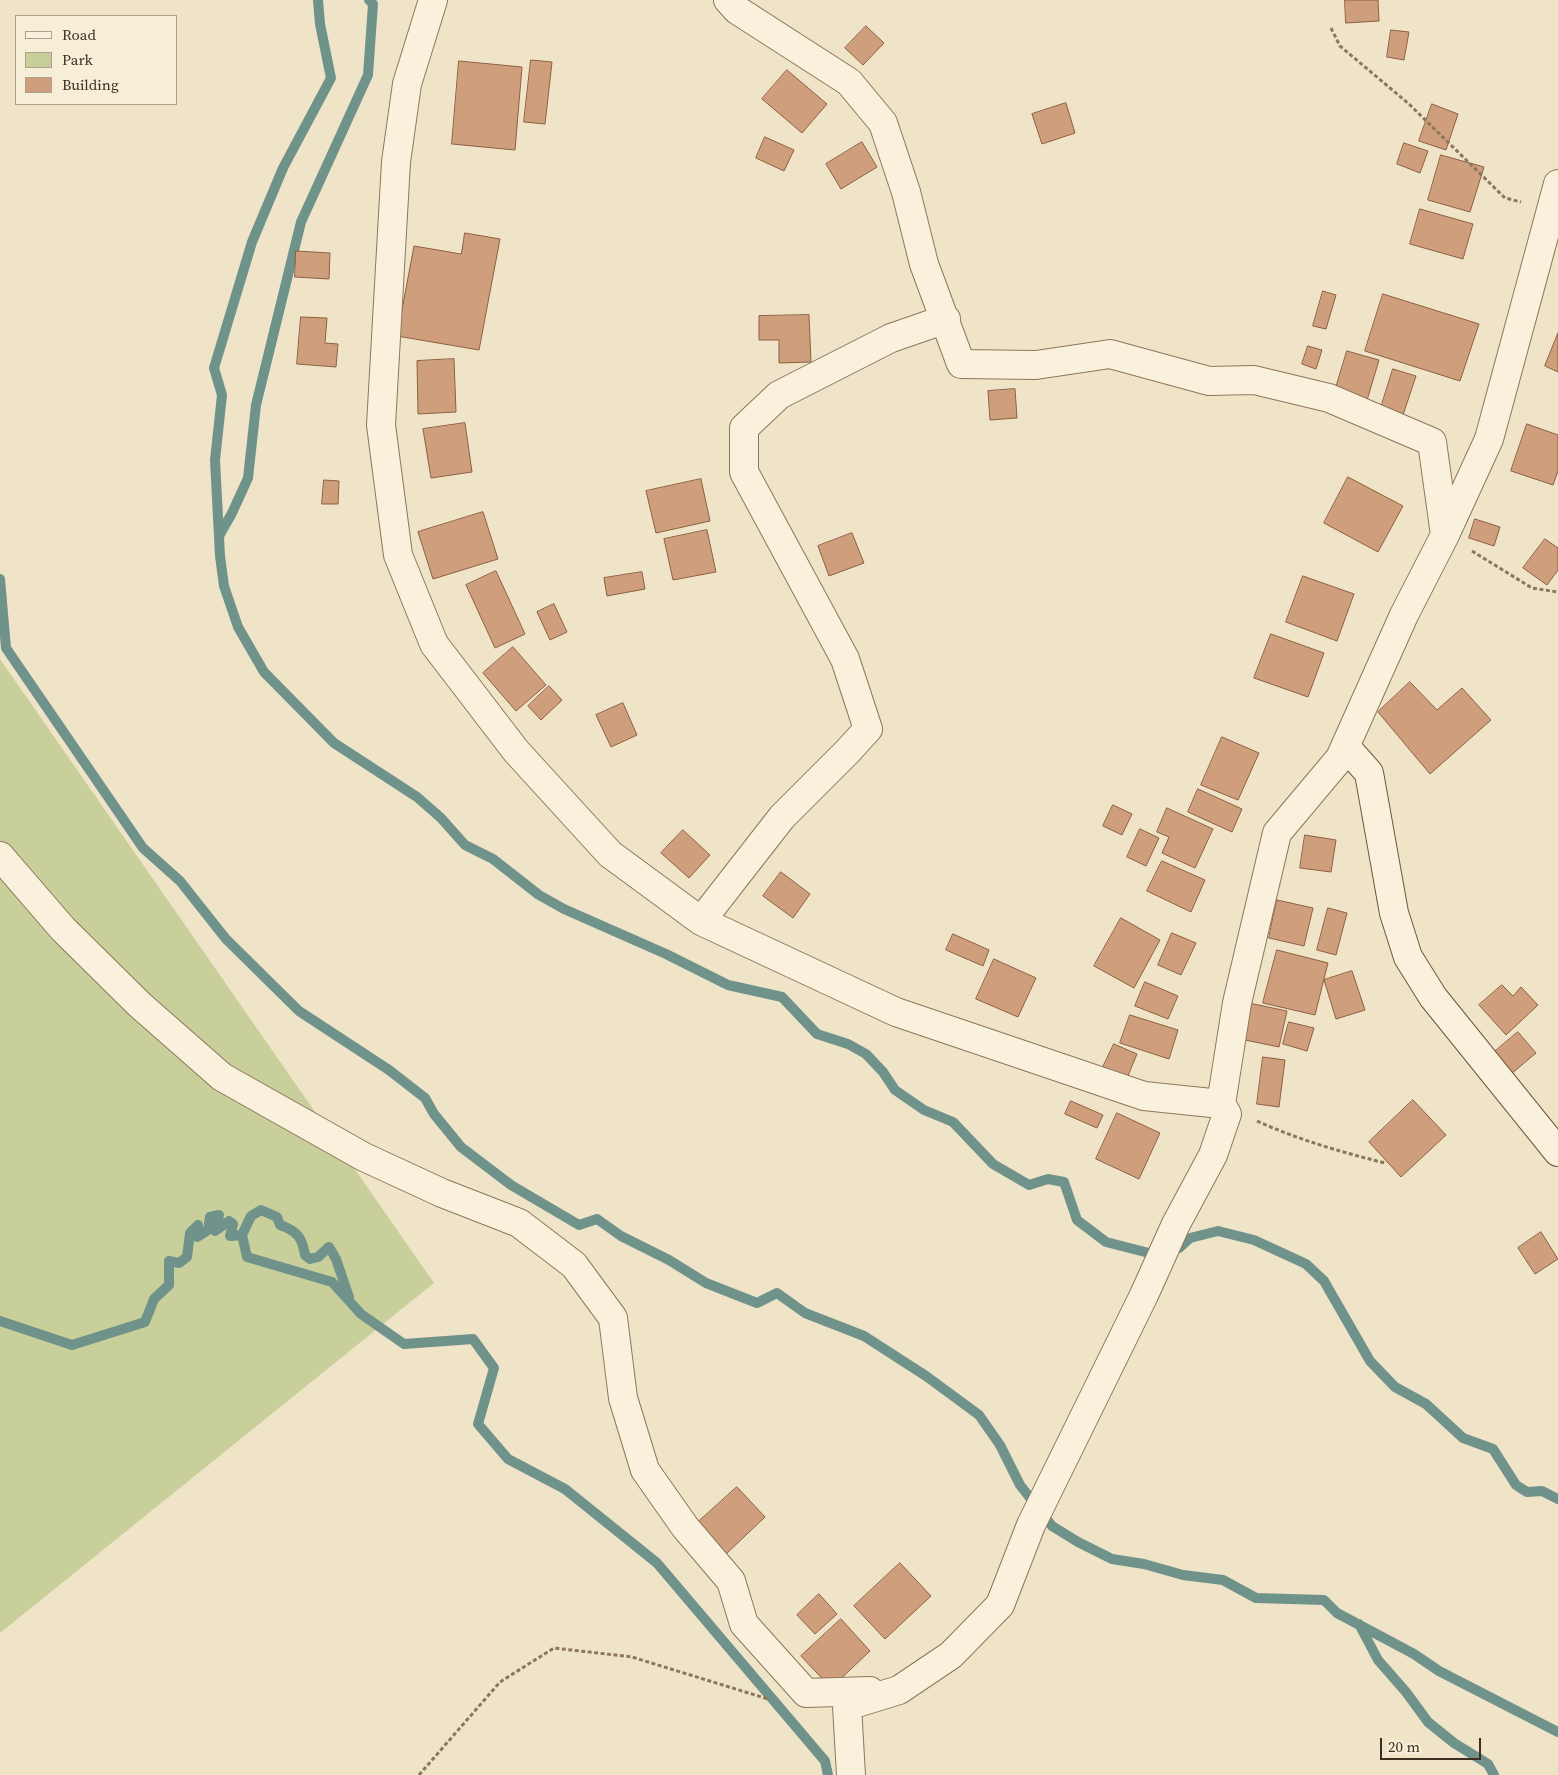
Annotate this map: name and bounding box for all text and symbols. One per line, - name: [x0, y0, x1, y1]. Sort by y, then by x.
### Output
- legend: [15, 15, 178, 105]
- text: Road: [62, 24, 96, 45]
- text: Park: [62, 49, 93, 70]
- text: Building: [62, 74, 119, 95]
- scale bar: [1383, 1728, 1484, 1760]
- text: 20 m: [1388, 1736, 1420, 1757]

